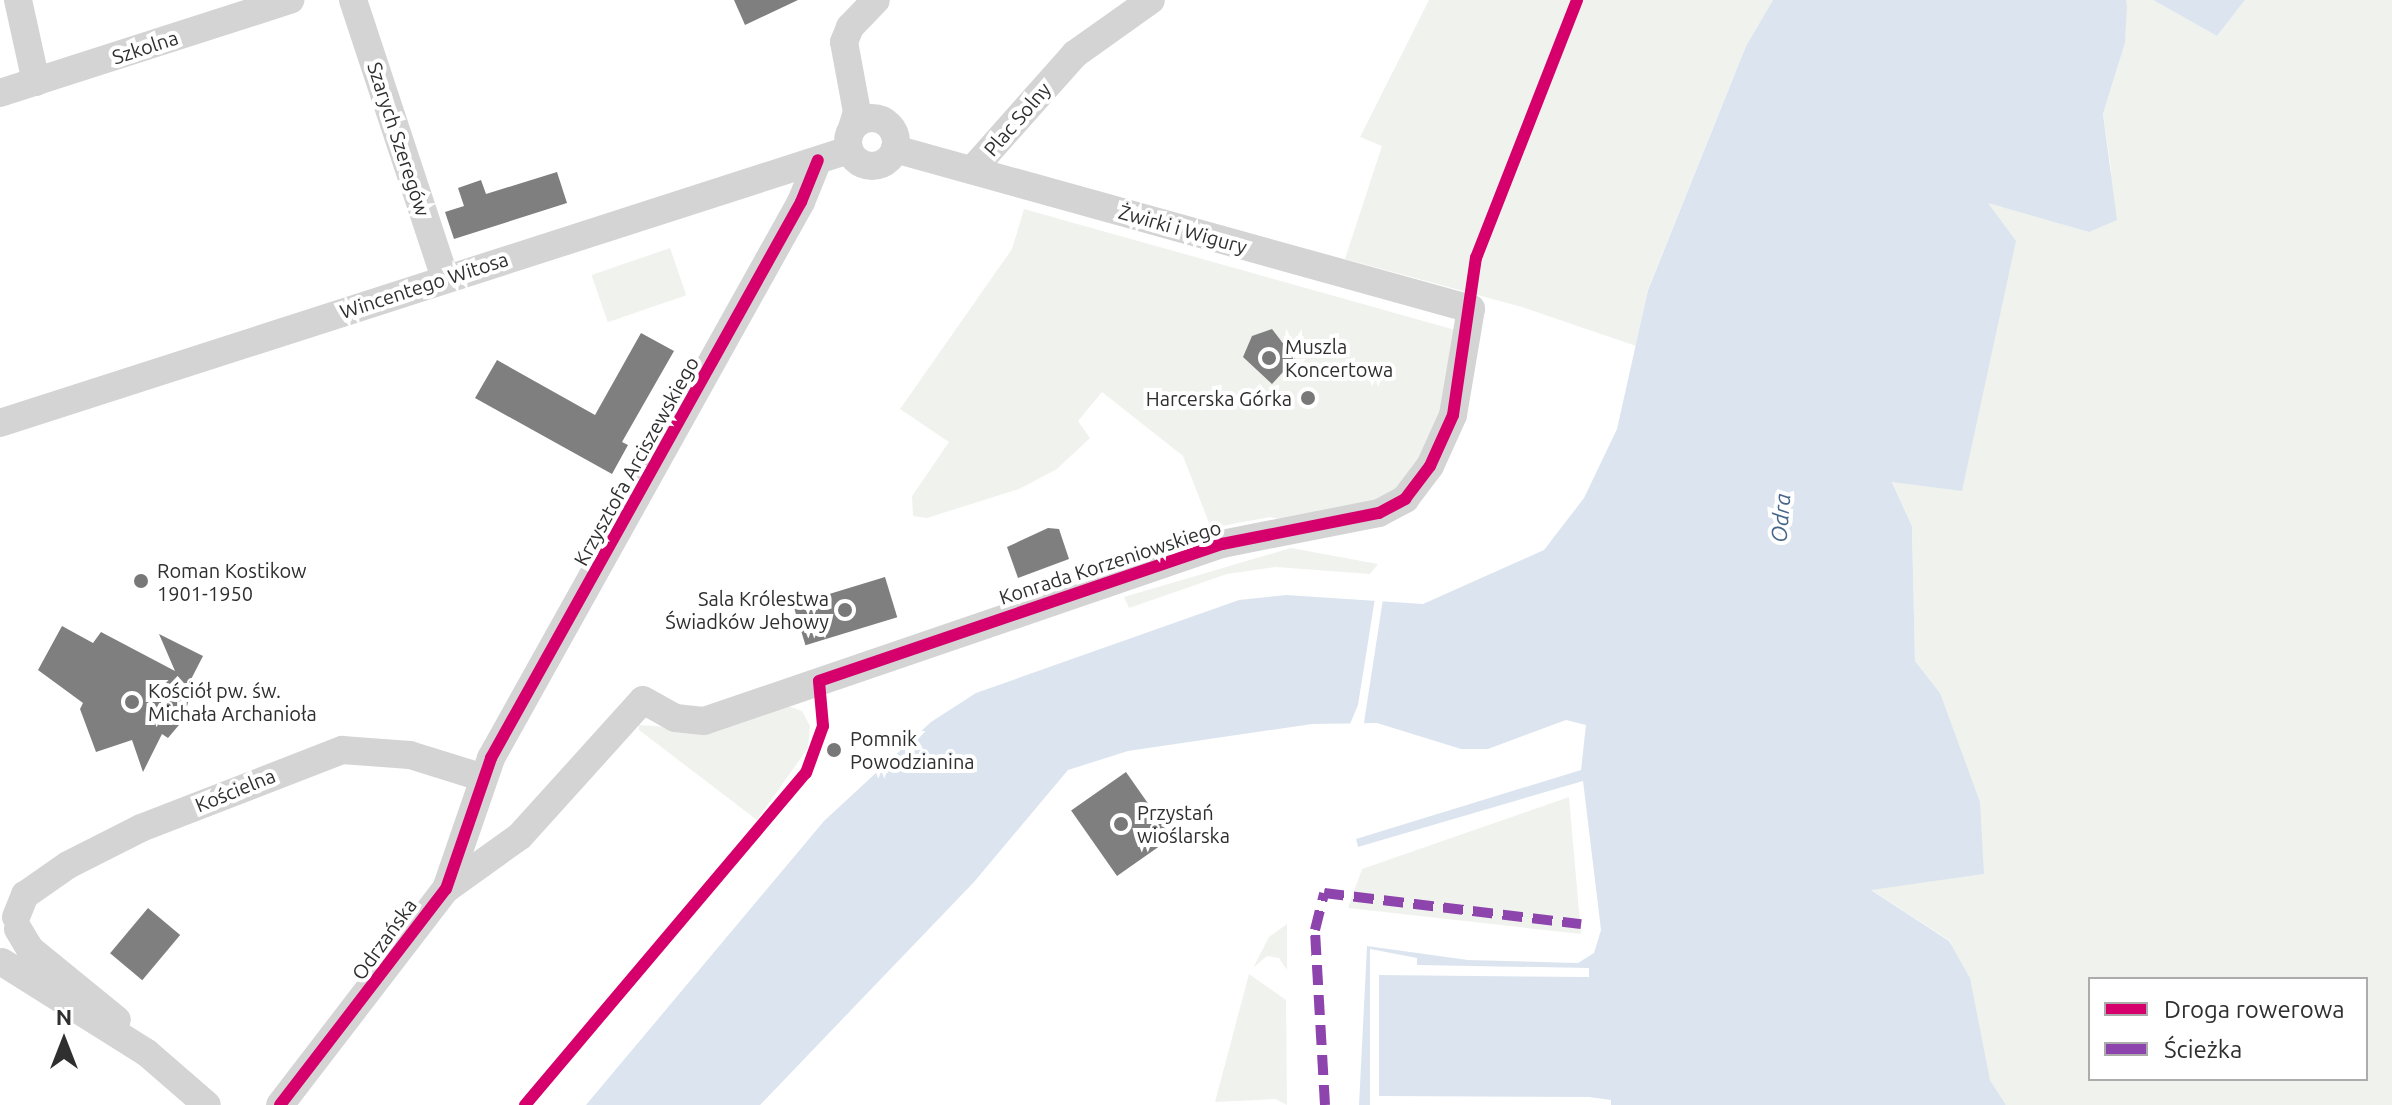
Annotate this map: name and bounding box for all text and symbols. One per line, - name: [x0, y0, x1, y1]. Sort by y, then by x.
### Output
- street label: Szkolna: [109, 25, 181, 69]
- street label: Szarych Szeregów: [363, 59, 435, 219]
- street label: Plac Solny: [979, 77, 1055, 161]
- street label: Żwirki i Wigury: [1116, 199, 1250, 259]
- street label: Wincentego Witosa: [337, 246, 511, 324]
- place label: Muszla Koncertowa: [1285, 334, 1393, 381]
- marker: Muszla Koncertowa: [1260, 349, 1278, 367]
- street label: Krzysztofa Arciszewskiego: [568, 352, 704, 570]
- place label: Harcerska Górka: [1146, 386, 1292, 410]
- marker: Harcerska Górka: [1299, 389, 1317, 407]
- water label: Odra: [1765, 492, 1795, 544]
- street label: Konrada Korzeniowskiego: [996, 515, 1224, 609]
- place label: Roman Kostikow 1901-1950: [157, 558, 307, 605]
- marker: Roman Kostikow 1901-1950: [132, 572, 150, 590]
- place label: Sala Królestwa Świadków Jehowy: [665, 586, 829, 633]
- marker: Sala Królestwa Świadków Jehowy: [836, 601, 854, 619]
- place label: Kościół pw. św. Michała Archanioła: [148, 678, 317, 725]
- marker: Kościół pw. św. Michała Archanioła: [123, 693, 141, 711]
- place label: Pomnik Powodzianina: [850, 726, 975, 773]
- marker: Pomnik Powodzianina: [825, 741, 843, 759]
- street label: Kościelna: [191, 763, 279, 817]
- place label: Przystań wioślarska: [1137, 800, 1230, 847]
- marker: Przystań wioślarska: [1112, 815, 1130, 833]
- street label: Odrzańska: [346, 894, 422, 984]
- legend: [2088, 977, 2368, 1081]
- text: Droga rowerowa: [2164, 996, 2345, 1023]
- north arrow: [24, 1001, 104, 1081]
- text: N: [56, 1004, 72, 1029]
- text: Ścieżka: [2164, 1036, 2242, 1063]

